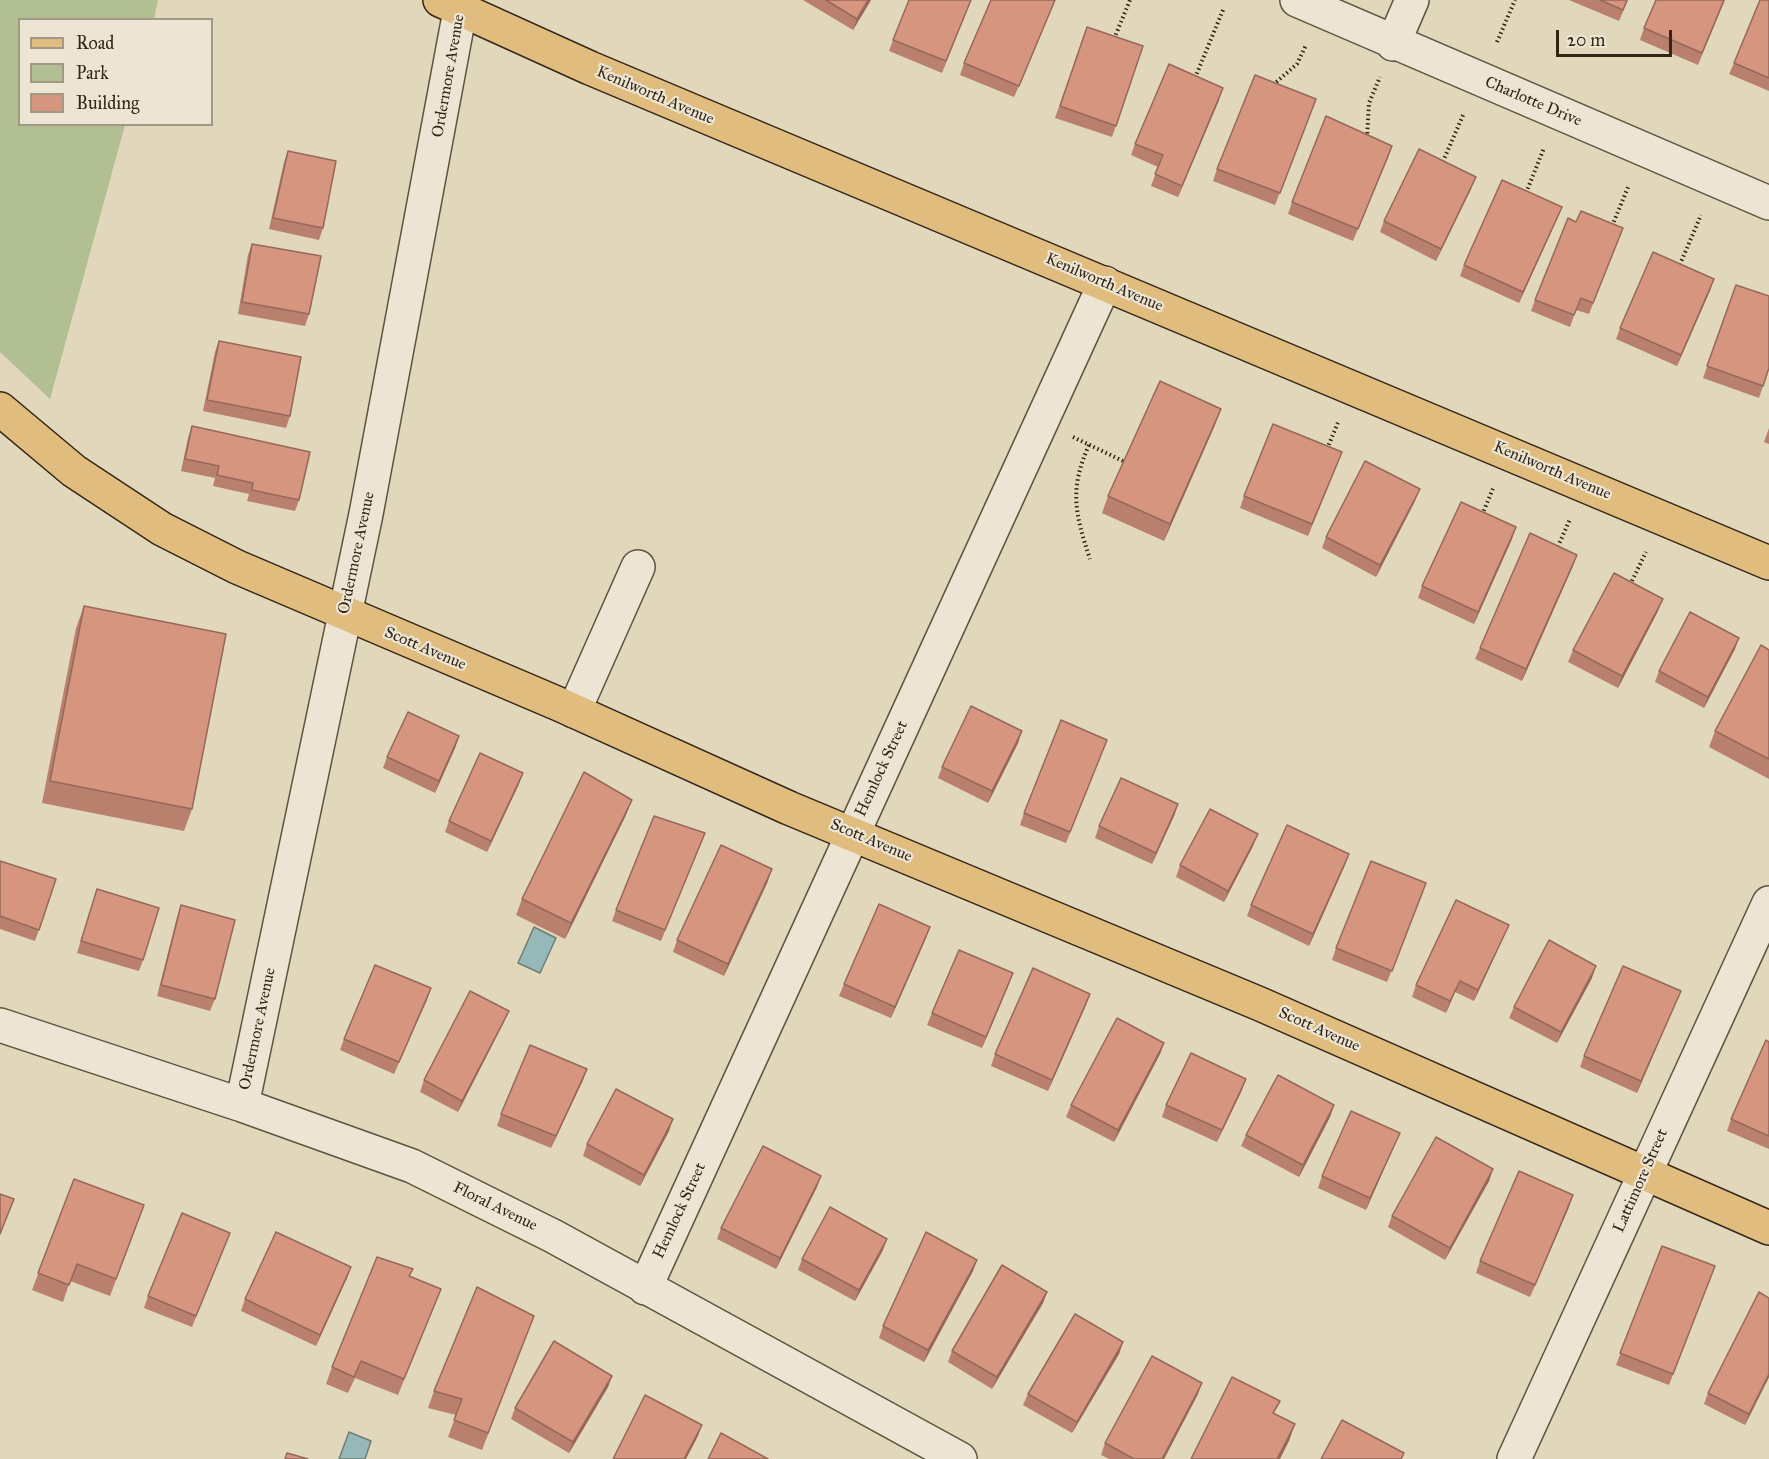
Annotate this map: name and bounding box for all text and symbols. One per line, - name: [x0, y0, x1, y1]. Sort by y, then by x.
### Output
- street label: Ordermore Avenue: [429, 13, 469, 139]
- legend: [18, 18, 213, 126]
- scale bar: [1559, 18, 1674, 56]
- text: 20 m: [1567, 29, 1605, 51]
- text: Road: [76, 32, 114, 54]
- text: Park: [76, 62, 109, 84]
- street label: Kenilworth Avenue: [593, 63, 717, 129]
- street label: Charlotte Drive: [1482, 73, 1584, 131]
- text: Building: [76, 92, 139, 114]
- street label: Kenilworth Avenue: [1042, 250, 1166, 316]
- street label: Kenilworth Avenue: [1490, 438, 1614, 504]
- street label: Ordermore Avenue: [335, 490, 379, 616]
- street label: Scott Avenue: [381, 623, 469, 675]
- street label: Hemlock Street: [851, 718, 913, 820]
- street label: Scott Avenue: [827, 815, 915, 867]
- street label: Ordermore Avenue: [236, 966, 280, 1092]
- street label: Scott Avenue: [1275, 1004, 1363, 1056]
- street label: Lattimore Street: [1610, 1126, 1672, 1236]
- street label: Hemlock Street: [649, 1160, 711, 1262]
- street label: Floral Avenue: [450, 1178, 540, 1236]

